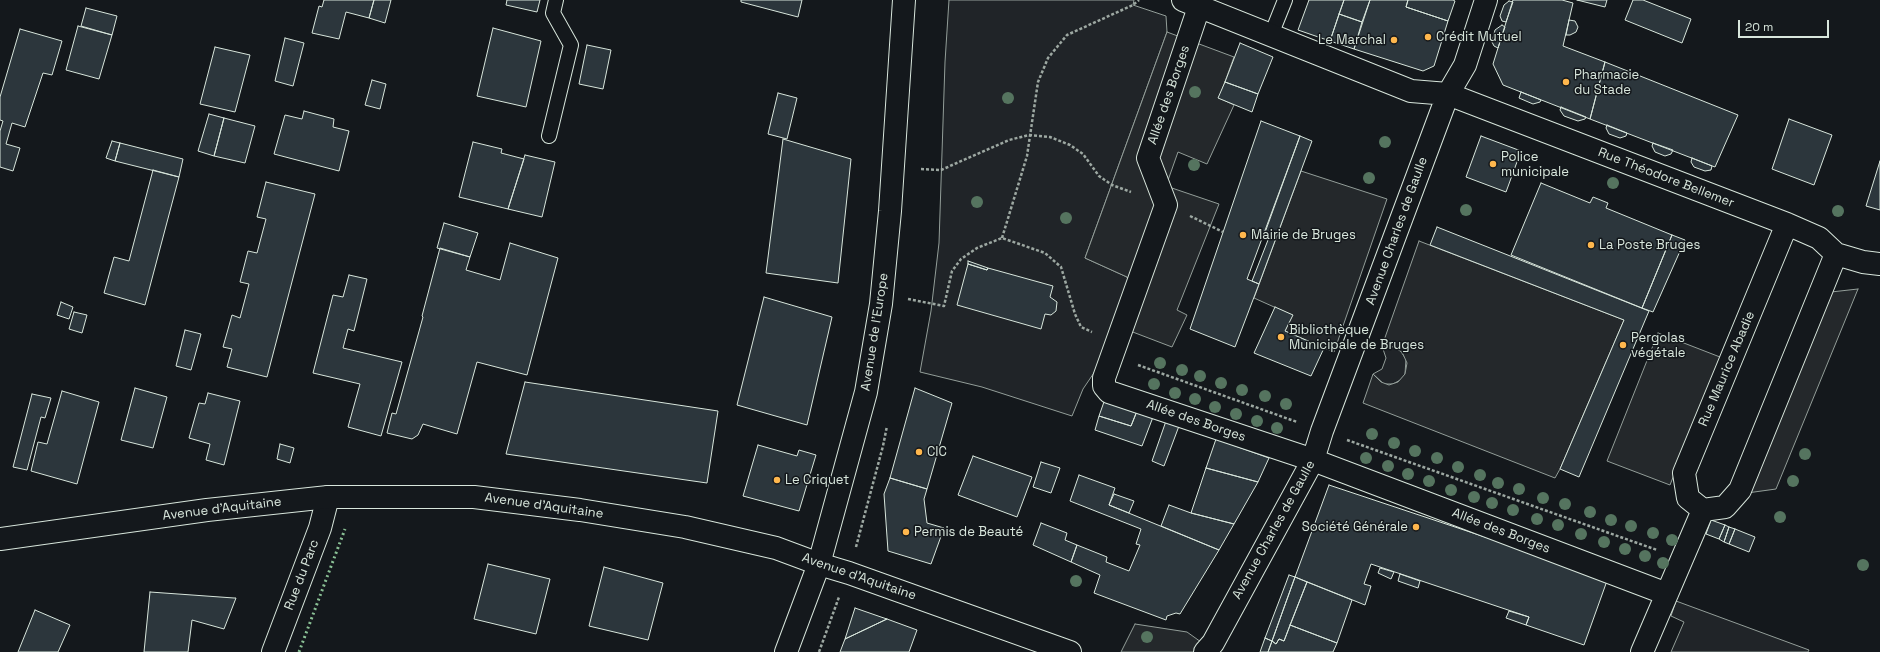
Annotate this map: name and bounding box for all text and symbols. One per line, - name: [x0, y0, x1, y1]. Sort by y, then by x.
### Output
- scale bar: [1740, 12, 1831, 38]
- text: 20 m: [1745, 19, 1773, 35]
- place label: Crédit Mutuel: [1436, 29, 1522, 45]
- place label: Le Marchal: [1318, 32, 1386, 48]
- marker: Crédit Mutuel: [1423, 32, 1433, 42]
- marker: Le Marchal: [1389, 35, 1399, 45]
- street label: Allée des Borges: [1145, 43, 1193, 147]
- place label: Pharmacie du Stade: [1574, 67, 1639, 98]
- marker: Pharmacie du Stade: [1561, 77, 1571, 87]
- street label: Rue Théodore Bellemer: [1596, 145, 1736, 211]
- place label: Police municipale: [1501, 149, 1569, 180]
- street label: Avenue Charles de Gaulle: [1363, 155, 1431, 307]
- marker: Police municipale: [1488, 159, 1498, 169]
- place label: Mairie de Bruges: [1251, 227, 1356, 243]
- marker: Mairie de Bruges: [1238, 230, 1248, 240]
- place label: La Poste Bruges: [1599, 237, 1700, 253]
- marker: La Poste Bruges: [1586, 240, 1596, 250]
- street label: Avenue de l'Europe: [858, 272, 892, 392]
- street label: Rue Maurice Abadie: [1696, 309, 1758, 429]
- place label: Bibliothèque Municipale de Bruges: [1289, 322, 1424, 353]
- place label: Pergolas végétale: [1631, 330, 1686, 361]
- marker: Bibliothèque Municipale de Bruges: [1276, 332, 1286, 342]
- marker: Pergolas végétale: [1618, 340, 1628, 350]
- street label: Allée des Borges: [1144, 397, 1248, 445]
- place label: CIC: [927, 444, 947, 460]
- marker: CIC: [914, 447, 924, 457]
- street label: Avenue Charles de Gaulle: [1229, 458, 1319, 602]
- place label: Le Criquet: [785, 472, 849, 488]
- marker: Le Criquet: [772, 475, 782, 485]
- street label: Avenue d'Aquitaine: [484, 490, 604, 522]
- street label: Avenue d'Aquitaine: [162, 494, 282, 524]
- street label: Allée des Borges: [1450, 505, 1552, 557]
- place label: Société Générale: [1302, 519, 1408, 535]
- marker: Société Générale: [1411, 522, 1421, 532]
- place label: Permis de Beauté: [914, 524, 1023, 540]
- marker: Permis de Beauté: [901, 527, 911, 537]
- street label: Rue du Parc: [281, 537, 323, 613]
- street label: Avenue d'Aquitaine: [800, 550, 918, 604]

